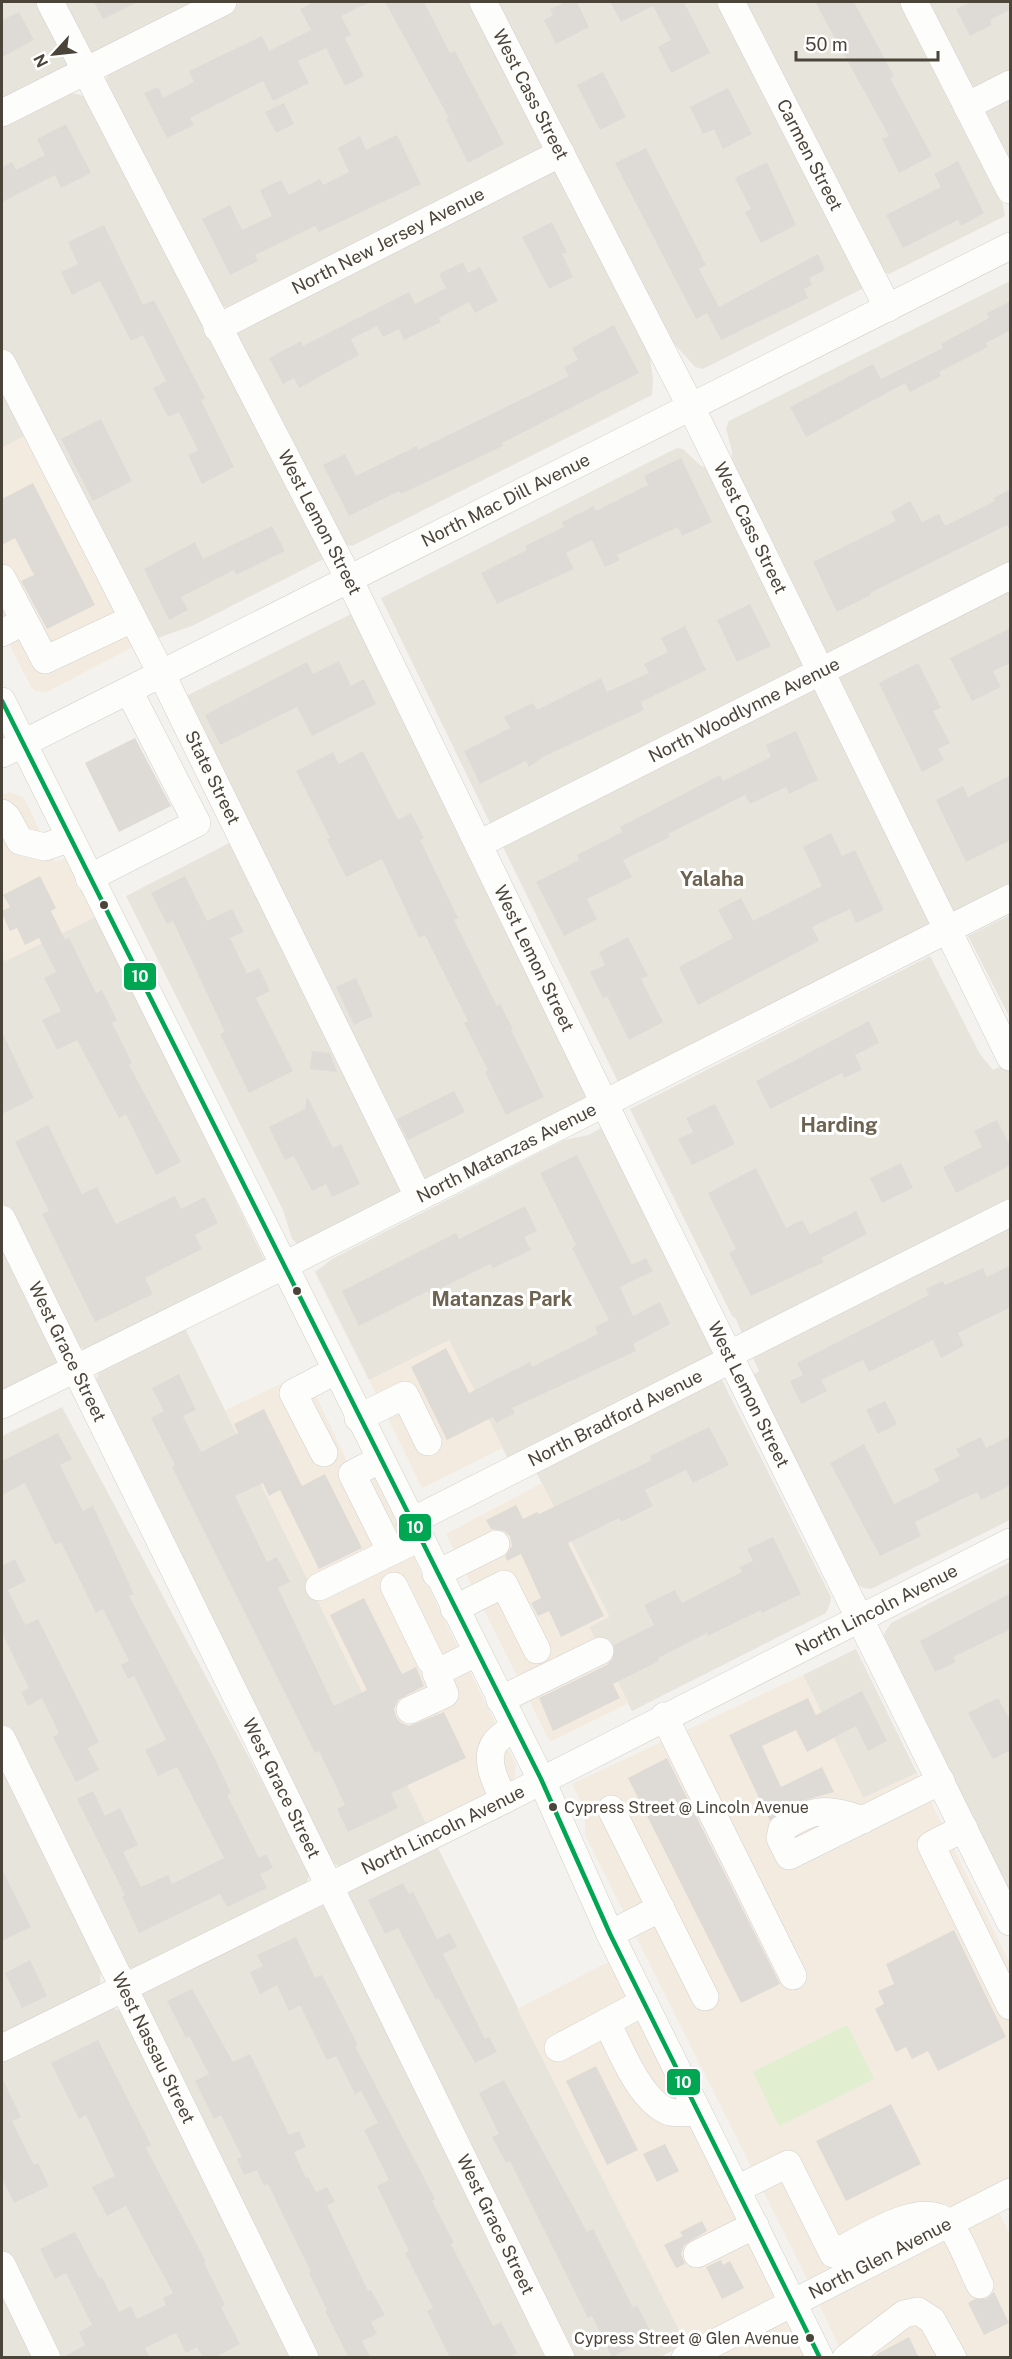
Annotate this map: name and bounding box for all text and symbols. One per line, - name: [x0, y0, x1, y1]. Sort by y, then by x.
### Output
- north arrow: [24, 24, 84, 84]
- scale bar: [796, 24, 938, 62]
- street label: West Cass Street: [489, 25, 573, 163]
- text: 50 m: [805, 34, 848, 55]
- text: N: [30, 51, 52, 70]
- street label: Carmen Street: [773, 96, 847, 214]
- street label: North New Jersey Avenue: [288, 183, 488, 298]
- street label: West Lemon Street: [274, 446, 366, 598]
- street label: North Mac Dill Avenue: [418, 448, 593, 551]
- street label: West Cass Street: [710, 458, 792, 597]
- street label: North Woodlynne Avenue: [645, 653, 843, 767]
- street label: State Street: [181, 727, 245, 828]
- district label: Yalaha: [680, 867, 744, 891]
- street label: West Lemon Street: [490, 882, 579, 1035]
- unlabelled marker: [98, 899, 110, 911]
- line badge: 10: [123, 962, 157, 991]
- text: 10: [131, 967, 149, 986]
- street label: North Matanzas Avenue: [413, 1098, 600, 1207]
- district label: Harding: [801, 1113, 878, 1137]
- street label: West Grace Street: [24, 1278, 111, 1425]
- unlabelled marker: [291, 1285, 303, 1297]
- district label: Matanzas Park: [432, 1287, 573, 1311]
- street label: West Lemon Street: [704, 1318, 794, 1471]
- street label: North Bradford Avenue: [524, 1365, 706, 1471]
- line badge: 10: [398, 1513, 432, 1542]
- text: 10: [406, 1518, 424, 1537]
- street label: North Lincoln Avenue: [792, 1560, 961, 1660]
- street label: West Grace Street: [239, 1714, 325, 1861]
- street label: North Lincoln Avenue: [358, 1780, 528, 1879]
- place label: Cypress Street @ Lincoln Avenue: [564, 1798, 809, 1817]
- marker: Cypress Street @ Lincoln Avenue: [547, 1801, 559, 1813]
- street label: West Nassau Street: [108, 1969, 200, 2127]
- line badge: 10: [666, 2068, 701, 2096]
- text: 10: [674, 2073, 692, 2092]
- street label: West Grace Street: [453, 2151, 539, 2298]
- street label: North Glen Avenue: [805, 2213, 955, 2303]
- place label: Cypress Street @ Glen Avenue: [574, 2329, 799, 2348]
- marker: Cypress Street @ Glen Avenue: [804, 2332, 816, 2344]

